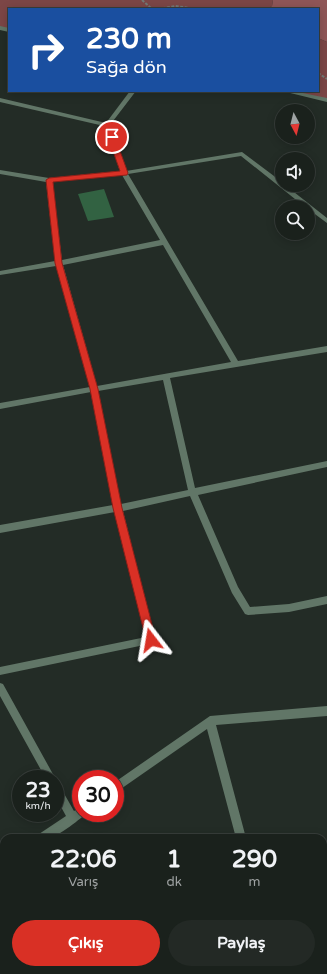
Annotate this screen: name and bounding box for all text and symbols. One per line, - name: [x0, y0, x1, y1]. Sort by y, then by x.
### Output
- text: 230 m: [86, 22, 172, 56]
- icon: right: [20, 24, 72, 76]
- text: Sağa dön: [86, 56, 167, 78]
- north arrow: [275, 104, 315, 144]
- map controls: [275, 104, 315, 240]
- pin: [95, 120, 129, 154]
- icon: arrive: [101, 126, 123, 148]
- button: sound: [275, 152, 315, 192]
- button: search: [275, 200, 315, 240]
- position arrow: [130, 619, 172, 661]
- speed limit sign: 30: [72, 770, 124, 822]
- text: 23: [25, 779, 51, 803]
- text: km/h: [25, 800, 51, 812]
- text: 22:06: [50, 845, 117, 874]
- text: 1: [167, 845, 182, 874]
- text: 290: [232, 845, 277, 874]
- text: Varış: [68, 874, 98, 890]
- text: dk: [167, 874, 182, 890]
- text: m: [248, 874, 260, 890]
- button: Çıkış: [12, 920, 160, 966]
- button: Paylaş: [168, 920, 315, 966]

